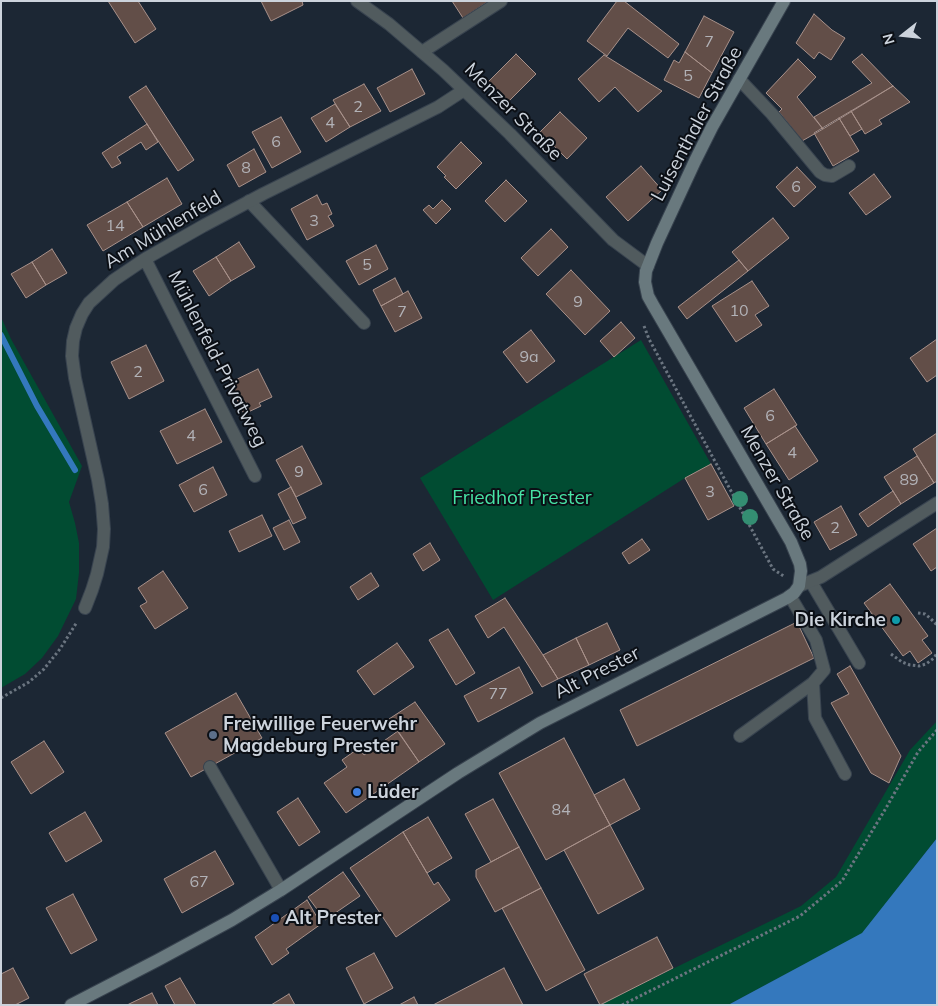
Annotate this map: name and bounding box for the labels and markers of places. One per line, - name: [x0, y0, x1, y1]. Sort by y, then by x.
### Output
- place label: Die Kirche: [795, 609, 886, 631]
- marker: Die Kirche: [890, 614, 902, 626]
- place label: Freiwillige Feuerwehr Magdeburg Prester: [223, 713, 417, 757]
- marker: Freiwillige Feuerwehr Magdeburg Prester: [207, 729, 219, 741]
- place label: Lüder: [367, 781, 418, 803]
- marker: Lüder: [351, 786, 363, 798]
- place label: Alt Prester: [285, 907, 381, 929]
- marker: Alt Prester: [269, 912, 281, 924]

